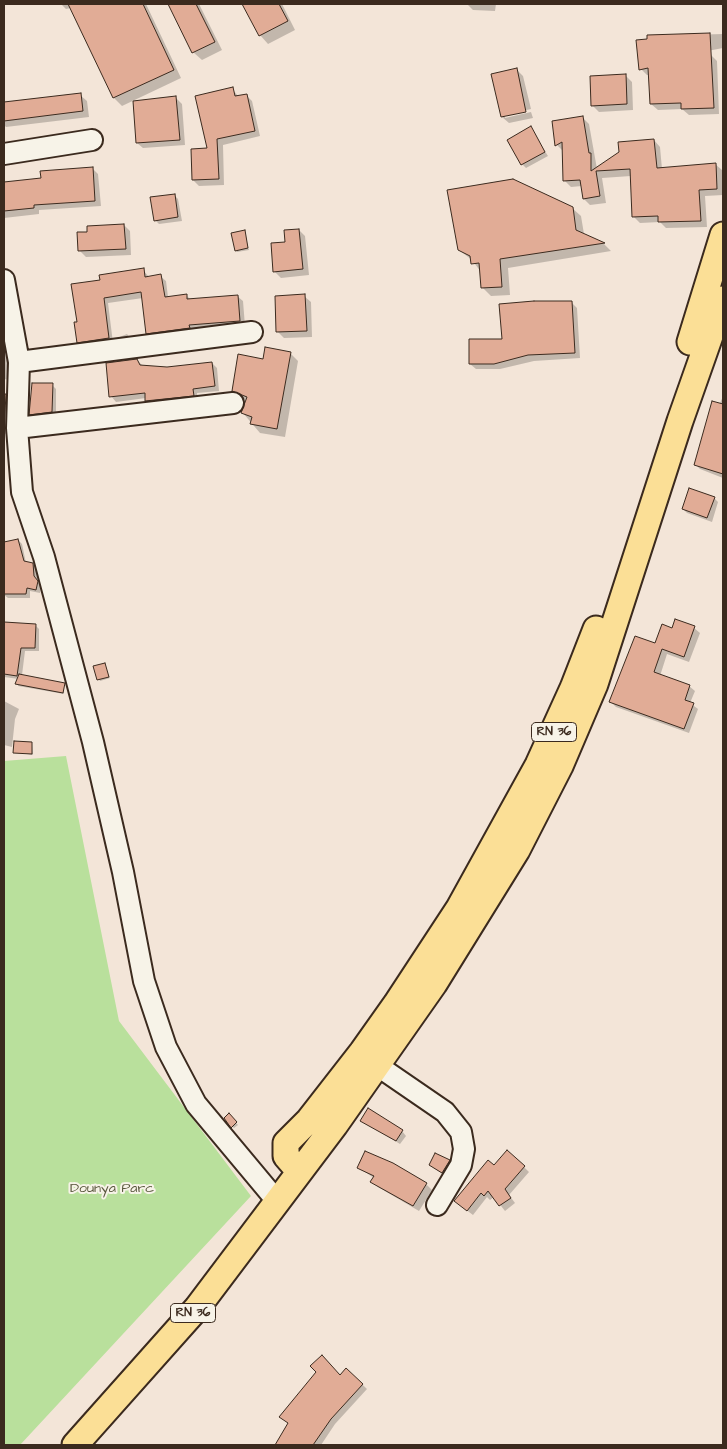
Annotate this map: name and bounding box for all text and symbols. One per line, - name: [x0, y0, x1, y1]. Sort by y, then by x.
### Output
- road number: RN 36: [532, 722, 576, 742]
- park label: Dounya Parc: [70, 1181, 154, 1197]
- road number: RN 36: [170, 1304, 216, 1322]

